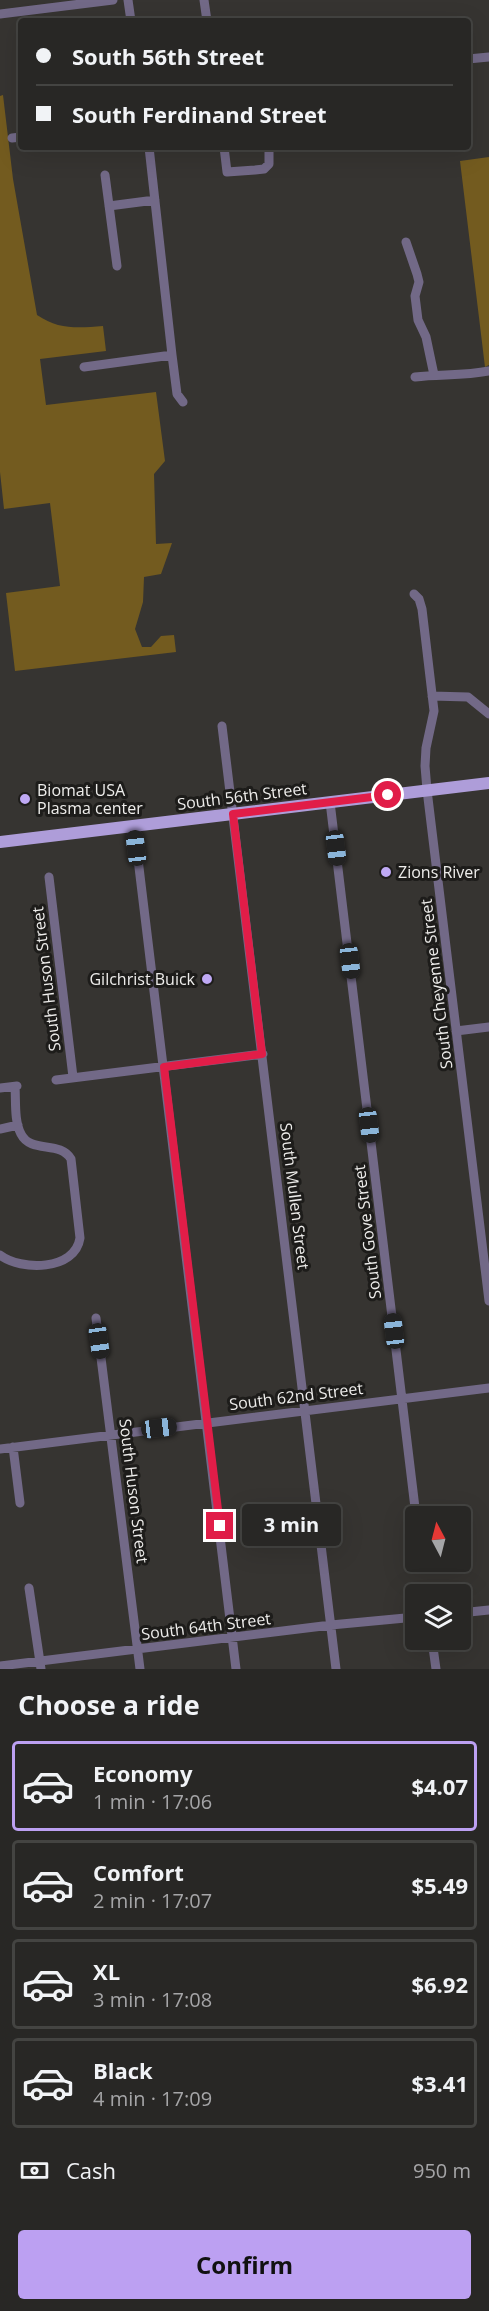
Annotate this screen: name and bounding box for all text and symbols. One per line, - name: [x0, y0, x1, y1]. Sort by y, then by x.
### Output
- text: South 56th Street: [72, 41, 264, 71]
- text: South Ferdinand Street: [72, 99, 327, 129]
- street label: South 56th Street: [176, 777, 308, 815]
- place label: Biomat USA Plasma center: [37, 779, 143, 819]
- route start: [374, 781, 401, 808]
- marker: Biomat USA Plasma center: [18, 792, 32, 806]
- car: [125, 829, 147, 867]
- car: [325, 829, 347, 867]
- place label: Zions River: [398, 861, 480, 883]
- marker: Zions River: [379, 865, 393, 879]
- street label: South Cheyenne Street: [415, 897, 457, 1070]
- street label: South Huson Street: [26, 905, 66, 1053]
- car: [339, 942, 361, 980]
- place label: Gilchrist Buick: [89, 968, 196, 990]
- marker: Gilchrist Buick: [200, 972, 214, 986]
- car: [358, 1106, 380, 1144]
- street label: South Mullen Street: [275, 1121, 315, 1271]
- street label: South Gove Street: [348, 1163, 386, 1300]
- car: [383, 1312, 405, 1350]
- car: [88, 1322, 110, 1360]
- street label: South 62nd Street: [228, 1377, 364, 1415]
- street label: South Huson Street: [114, 1417, 154, 1565]
- car: [140, 1417, 178, 1439]
- callout: 3 min: [241, 1505, 340, 1547]
- north arrow: [405, 1506, 471, 1572]
- map controls: [405, 1506, 471, 1650]
- text: 3 min: [264, 1511, 319, 1538]
- route end: [206, 1512, 233, 1539]
- button: layers: [405, 1584, 471, 1650]
- street label: South 64th Street: [140, 1607, 272, 1645]
- text: Choose a ride: [18, 1686, 200, 1723]
- text: Economy: [93, 1758, 192, 1788]
- icon: car: [21, 1759, 75, 1813]
- text: $4.07: [411, 1771, 468, 1801]
- text: 1 min · 17:06: [93, 1788, 212, 1815]
- text: Comfort: [93, 1857, 184, 1887]
- icon: car: [21, 1858, 75, 1912]
- text: $5.49: [411, 1870, 468, 1900]
- text: 2 min · 17:07: [93, 1887, 212, 1914]
- text: XL: [93, 1956, 120, 1986]
- icon: car: [21, 1957, 75, 2011]
- text: $6.92: [411, 1969, 468, 1999]
- text: 3 min · 17:08: [93, 1986, 212, 2013]
- text: Black: [93, 2055, 153, 2085]
- icon: car: [21, 2056, 75, 2110]
- text: $3.41: [411, 2068, 468, 2098]
- text: 4 min · 17:09: [93, 2085, 212, 2112]
- icon: cash: [18, 2154, 51, 2187]
- text: Cash: [66, 2155, 116, 2185]
- text: 950 m: [413, 2157, 471, 2184]
- button: Confirm: [18, 2230, 471, 2299]

